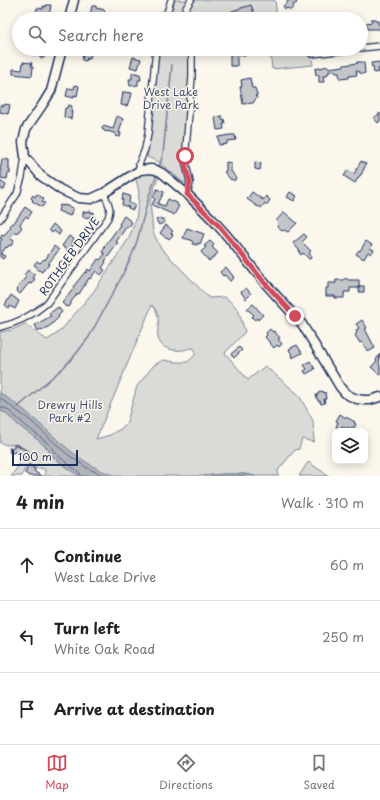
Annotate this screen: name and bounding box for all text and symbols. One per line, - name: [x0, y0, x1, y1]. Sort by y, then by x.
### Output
- search box: [12, 12, 368, 56]
- icon: search: [26, 23, 48, 45]
- text: Search here: [58, 23, 144, 46]
- park label: West Lake Drive Park: [143, 83, 200, 113]
- route start: [176, 147, 194, 165]
- street label: ROTHGEB DRIVE: [35, 213, 103, 299]
- route end: [286, 307, 304, 325]
- park label: Drewry Hills Park #2: [37, 396, 103, 426]
- map controls: [332, 428, 368, 464]
- button: layers: [332, 428, 368, 464]
- scale bar: [12, 448, 78, 467]
- text: 100 m: [18, 448, 52, 465]
- text: 4 min: [16, 489, 64, 515]
- text: Walk · 310 m: [281, 493, 364, 512]
- text: Continue: [54, 544, 122, 567]
- icon: ahead: [16, 554, 38, 576]
- text: 60 m: [330, 555, 364, 574]
- text: West Lake Drive: [54, 567, 156, 586]
- text: Turn left: [54, 616, 120, 639]
- icon: left: [16, 626, 38, 648]
- text: 250 m: [322, 627, 364, 646]
- text: White Oak Road: [54, 639, 155, 658]
- text: Arrive at destination: [54, 697, 215, 720]
- icon: arrive: [16, 698, 38, 720]
- tab: Map: [45, 752, 69, 793]
- tab: Directions: [159, 752, 213, 793]
- tab: Saved: [303, 752, 335, 793]

